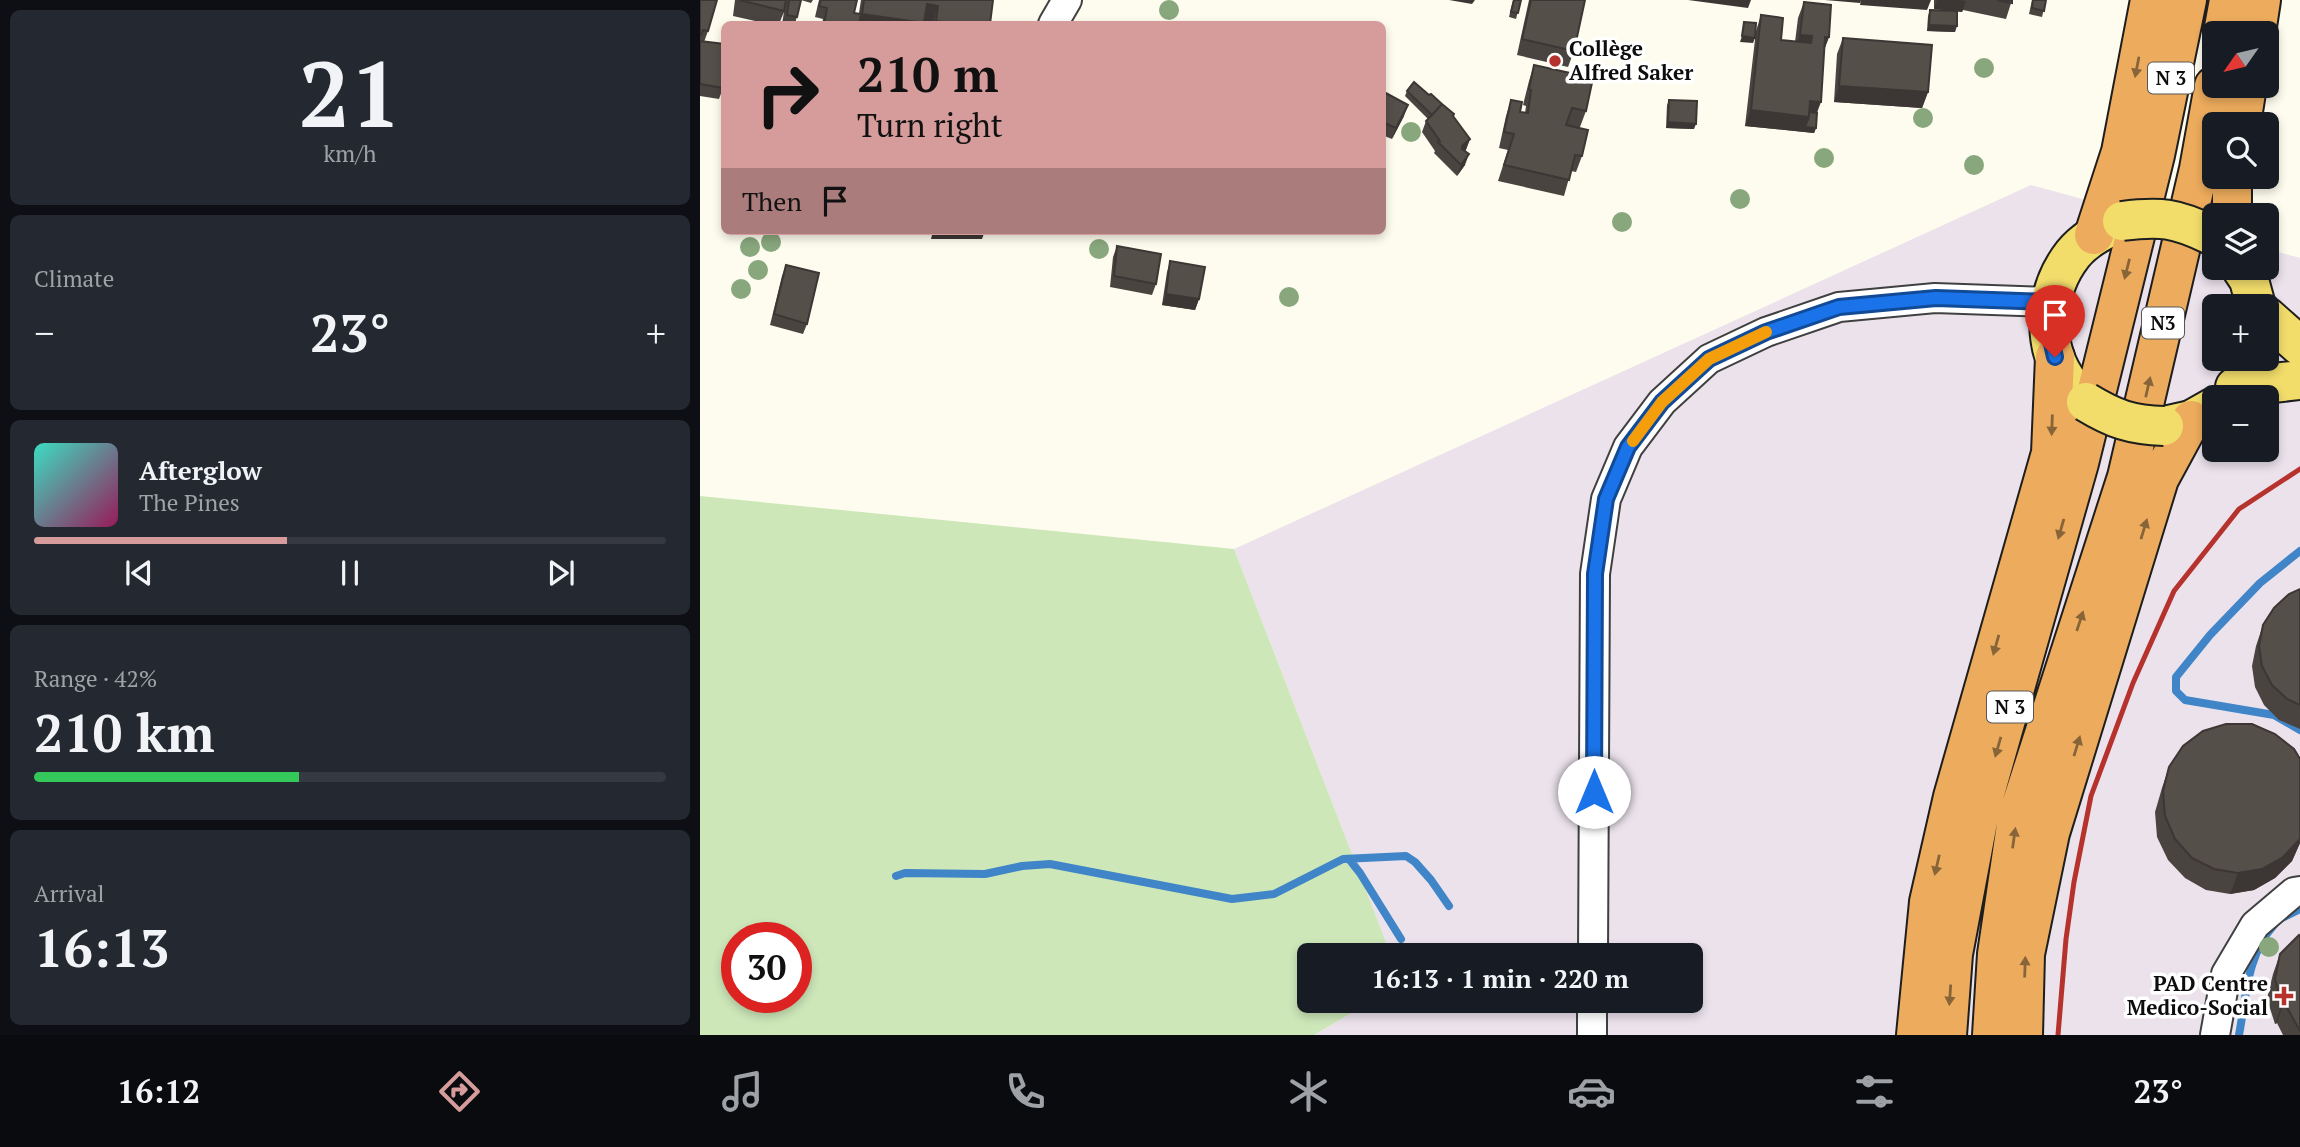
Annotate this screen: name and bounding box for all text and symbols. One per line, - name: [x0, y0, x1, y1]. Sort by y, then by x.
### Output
- north arrow: [2202, 21, 2278, 98]
- map controls: [2202, 21, 2279, 462]
- text: 21: [299, 32, 401, 153]
- place label: Collège Alfred Saker: [1569, 34, 1693, 86]
- text: 210 m: [857, 41, 999, 106]
- icon: right: [742, 49, 833, 140]
- marker: Collège Alfred Saker: [1547, 53, 1563, 69]
- one-way arrow: [2132, 56, 2143, 78]
- road number: N 3: [2148, 62, 2194, 94]
- text: Turn right: [857, 104, 1003, 146]
- button: search: [2202, 112, 2279, 189]
- text: km/h: [323, 138, 377, 169]
- icon: arrive: [816, 182, 854, 220]
- text: Then: [742, 184, 802, 218]
- button: layers: [2202, 203, 2279, 280]
- one-way arrow: [2121, 258, 2132, 280]
- text: Climate: [34, 263, 114, 294]
- pin: [2025, 285, 2085, 357]
- button: +: [2202, 294, 2279, 371]
- icon: arrive: [2036, 296, 2074, 334]
- text: 23°: [310, 298, 390, 367]
- text: −: [34, 308, 54, 358]
- text: +: [646, 308, 666, 358]
- road number: N3: [2142, 308, 2184, 338]
- one-way arrow: [2143, 376, 2154, 398]
- button: −: [2202, 385, 2279, 462]
- one-way arrow: [2047, 414, 2058, 436]
- text: Afterglow: [139, 453, 262, 487]
- text: The Pines: [139, 487, 240, 518]
- one-way arrow: [2055, 518, 2065, 539]
- one-way arrow: [2140, 518, 2150, 539]
- icon: previous: [120, 554, 158, 592]
- icon: pause: [331, 554, 369, 592]
- icon: next: [542, 554, 580, 592]
- one-way arrow: [2075, 610, 2086, 631]
- one-way arrow: [1991, 635, 2001, 656]
- text: Range · 42%: [34, 663, 157, 694]
- road number: N 3: [1987, 692, 2033, 722]
- text: 210 km: [34, 698, 215, 767]
- one-way arrow: [2073, 735, 2083, 756]
- one-way arrow: [1992, 737, 2003, 759]
- position arrow: [1557, 755, 1631, 829]
- one-way arrow: [2009, 827, 2020, 849]
- one-way arrow: [1931, 854, 1942, 876]
- text: Arrival: [34, 878, 105, 909]
- text: 16:13: [34, 913, 169, 982]
- speed limit sign: 30: [721, 922, 812, 1013]
- one-way arrow: [2019, 956, 2030, 978]
- text: 16:13 · 1 min · 220 m: [1371, 961, 1629, 995]
- place label: PAD Centre Medico-Social: [2127, 969, 2268, 1021]
- one-way arrow: [1944, 984, 1955, 1006]
- marker: PAD Centre Medico-Social: [2274, 986, 2294, 1006]
- icon: directions: [435, 1067, 484, 1116]
- icon: music: [718, 1067, 767, 1116]
- icon: phone: [1001, 1067, 1050, 1116]
- icon: climate: [1284, 1067, 1333, 1116]
- icon: car: [1567, 1067, 1616, 1116]
- icon: filters: [1850, 1067, 1899, 1116]
- text: 16:12: [117, 1070, 200, 1112]
- text: 23°: [2133, 1070, 2183, 1112]

